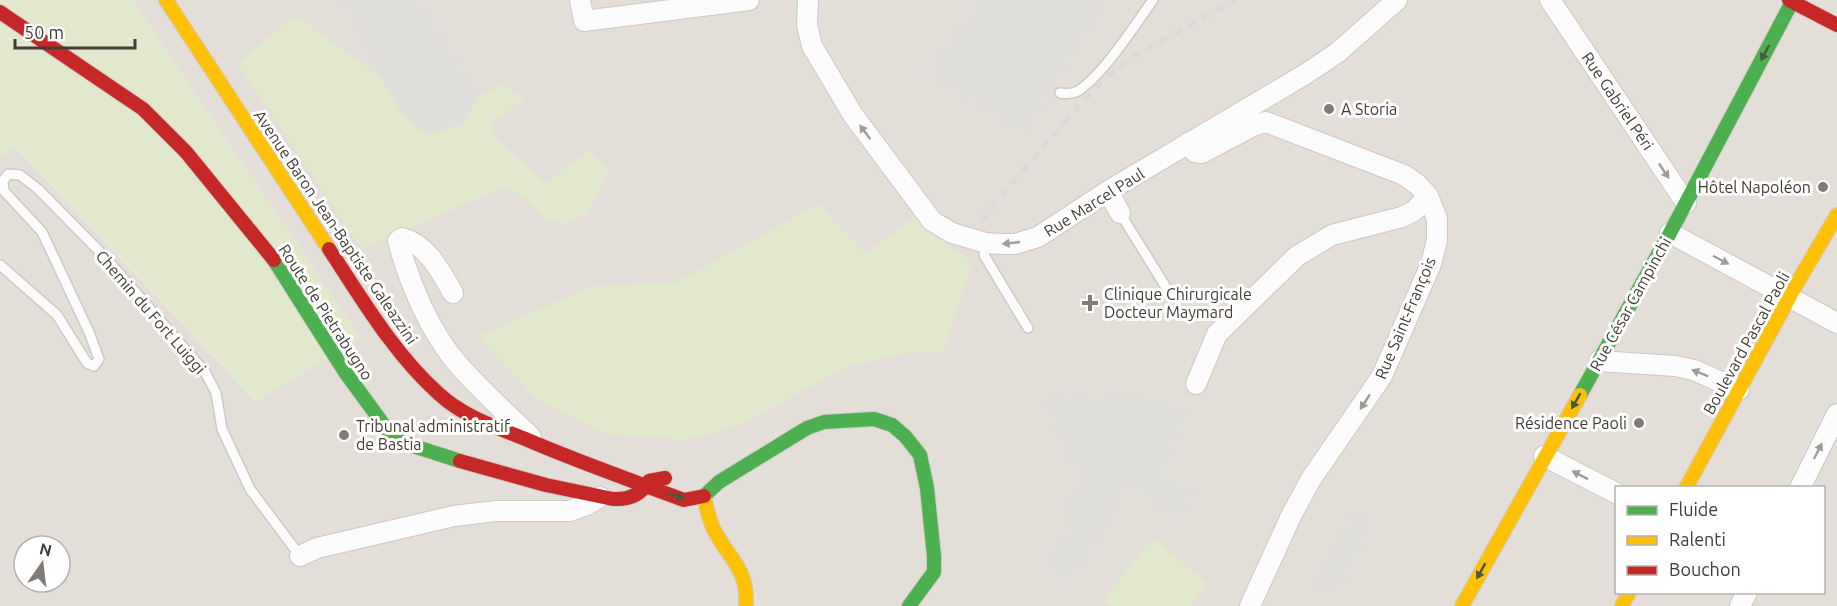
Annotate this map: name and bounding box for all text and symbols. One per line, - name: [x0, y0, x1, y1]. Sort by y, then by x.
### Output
- scale bar: [15, 12, 135, 50]
- text: 50 m: [24, 22, 64, 42]
- one-way arrow: [1760, 45, 1770, 62]
- street label: Rue Gabriel Péri: [1579, 49, 1657, 153]
- place label: A Storia: [1341, 100, 1397, 118]
- marker: A Storia: [1322, 102, 1336, 116]
- street label: Avenue Baron Jean-Baptiste Galeazzini: [251, 107, 421, 347]
- one-way arrow: [859, 124, 872, 140]
- one-way arrow: [1659, 162, 1670, 179]
- street label: Rue Marcel Paul: [1041, 164, 1147, 240]
- place label: Hôtel Napoléon: [1698, 178, 1811, 196]
- marker: Hôtel Napoléon: [1816, 180, 1830, 194]
- street label: Rue César Campinchi: [1586, 234, 1674, 374]
- one-way arrow: [1001, 238, 1020, 248]
- street label: Route de Pietrabugno: [275, 241, 377, 383]
- street label: Chemin du Fort Luiggi: [92, 247, 210, 377]
- street label: Rue Saint-François: [1371, 254, 1439, 382]
- one-way arrow: [1713, 255, 1730, 265]
- street label: Boulevard Pascal Paoli: [1699, 269, 1793, 417]
- place label: Clinique Chirurgicale Docteur Maymard: [1104, 285, 1252, 321]
- marker: Clinique Chirurgicale Docteur Maymard: [1081, 294, 1099, 312]
- one-way arrow: [1690, 368, 1708, 378]
- one-way arrow: [1571, 393, 1581, 410]
- one-way arrow: [1359, 394, 1371, 410]
- place label: Résidence Paoli: [1515, 414, 1627, 432]
- marker: Résidence Paoli: [1632, 416, 1646, 430]
- place label: Tribunal administratif de Bastia: [356, 417, 511, 453]
- marker: Tribunal administratif de Bastia: [337, 428, 351, 442]
- one-way arrow: [1814, 442, 1823, 459]
- one-way arrow: [1572, 470, 1589, 479]
- legend: [1615, 486, 1825, 594]
- one-way arrow: [667, 491, 685, 501]
- text: Fluide: [1669, 499, 1718, 519]
- text: Ralenti: [1669, 529, 1726, 549]
- north arrow: [12, 534, 72, 594]
- text: N: [38, 539, 54, 560]
- text: Bouchon: [1669, 559, 1741, 579]
- one-way arrow: [1476, 563, 1486, 580]

